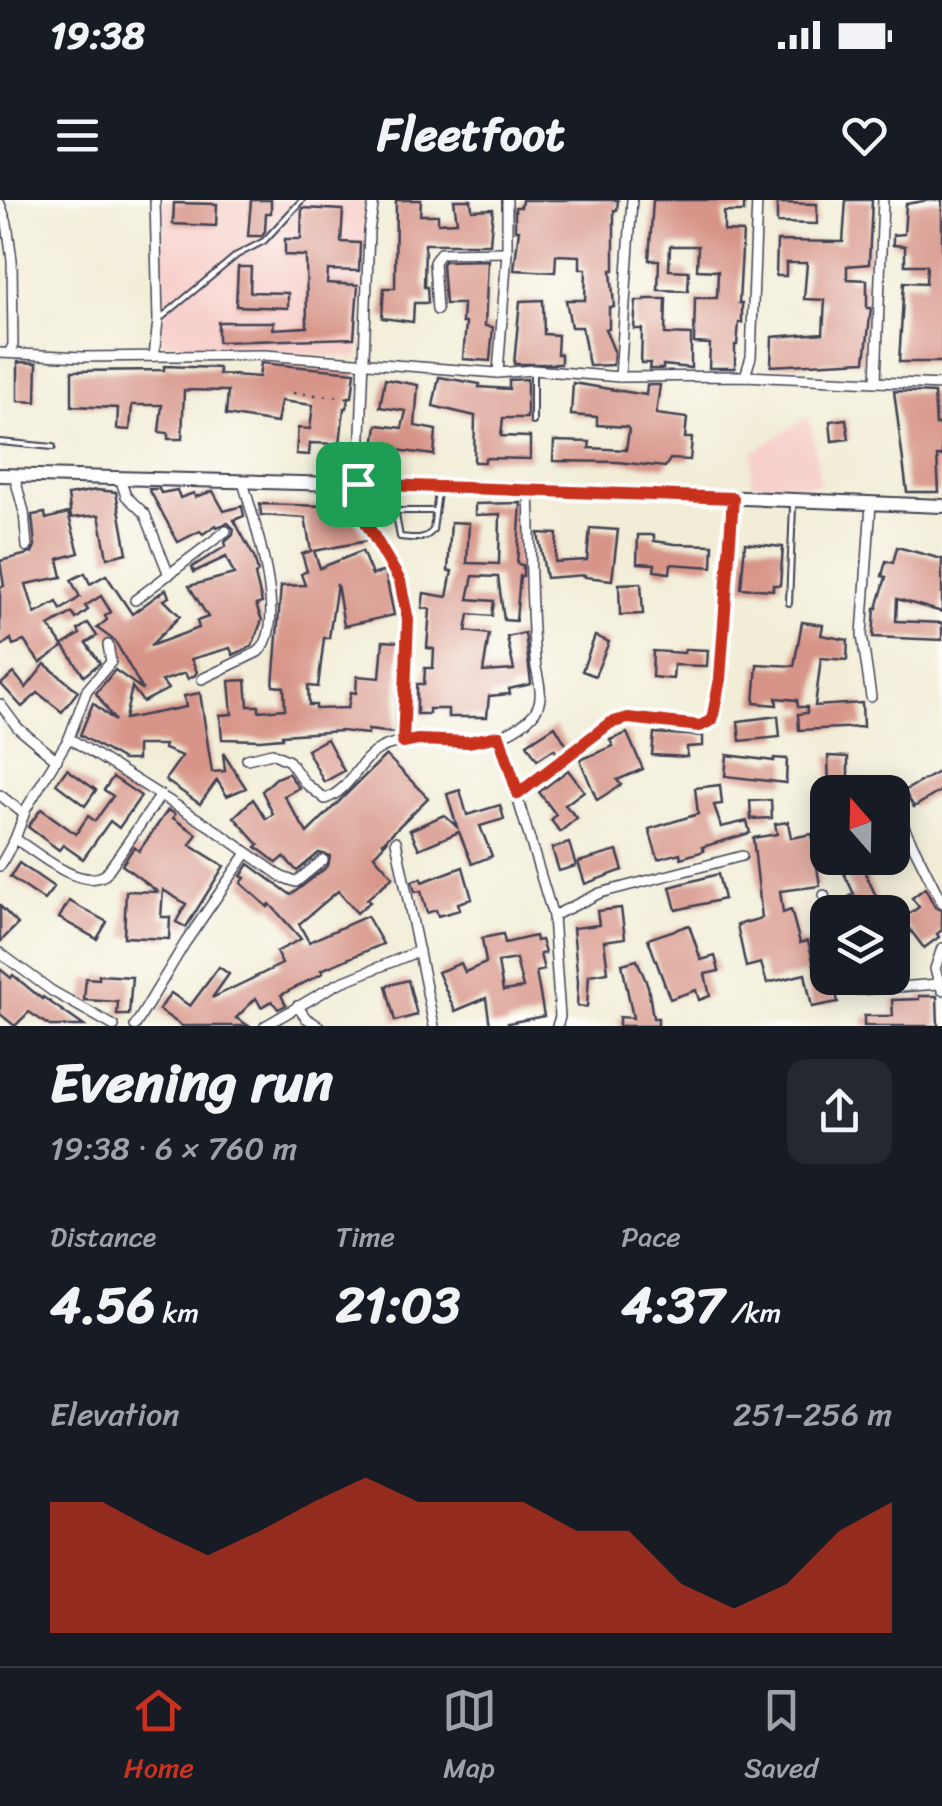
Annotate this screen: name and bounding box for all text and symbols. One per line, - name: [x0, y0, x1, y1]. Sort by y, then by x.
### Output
- text: 19:38: [50, 2, 145, 69]
- text: Fleetfoot: [377, 95, 565, 175]
- icon: menu: [50, 108, 105, 163]
- icon: heart: [837, 108, 892, 163]
- pin: [316, 442, 401, 527]
- icon: arrive: [331, 457, 386, 512]
- north arrow: [810, 775, 910, 875]
- map controls: [810, 775, 910, 995]
- button: layers: [810, 895, 910, 995]
- text: Evening run: [50, 1034, 333, 1131]
- button: share: [787, 1059, 892, 1164]
- text: 19:38 · 6 × 760 m: [50, 1120, 297, 1177]
- text: Distance: [50, 1212, 156, 1261]
- text: Time: [336, 1212, 395, 1261]
- text: Pace: [621, 1212, 681, 1261]
- text: 4.56: [50, 1261, 155, 1350]
- text: 21:03: [336, 1261, 460, 1350]
- text: 4:37: [621, 1261, 724, 1350]
- text: km: [155, 1288, 199, 1337]
- text: /km: [724, 1288, 781, 1337]
- text: Elevation: [50, 1386, 180, 1443]
- text: 251–256 m: [733, 1386, 892, 1443]
- tab: Home: [124, 1683, 194, 1792]
- tab: Map: [442, 1683, 497, 1792]
- tab: Saved: [744, 1683, 818, 1792]

